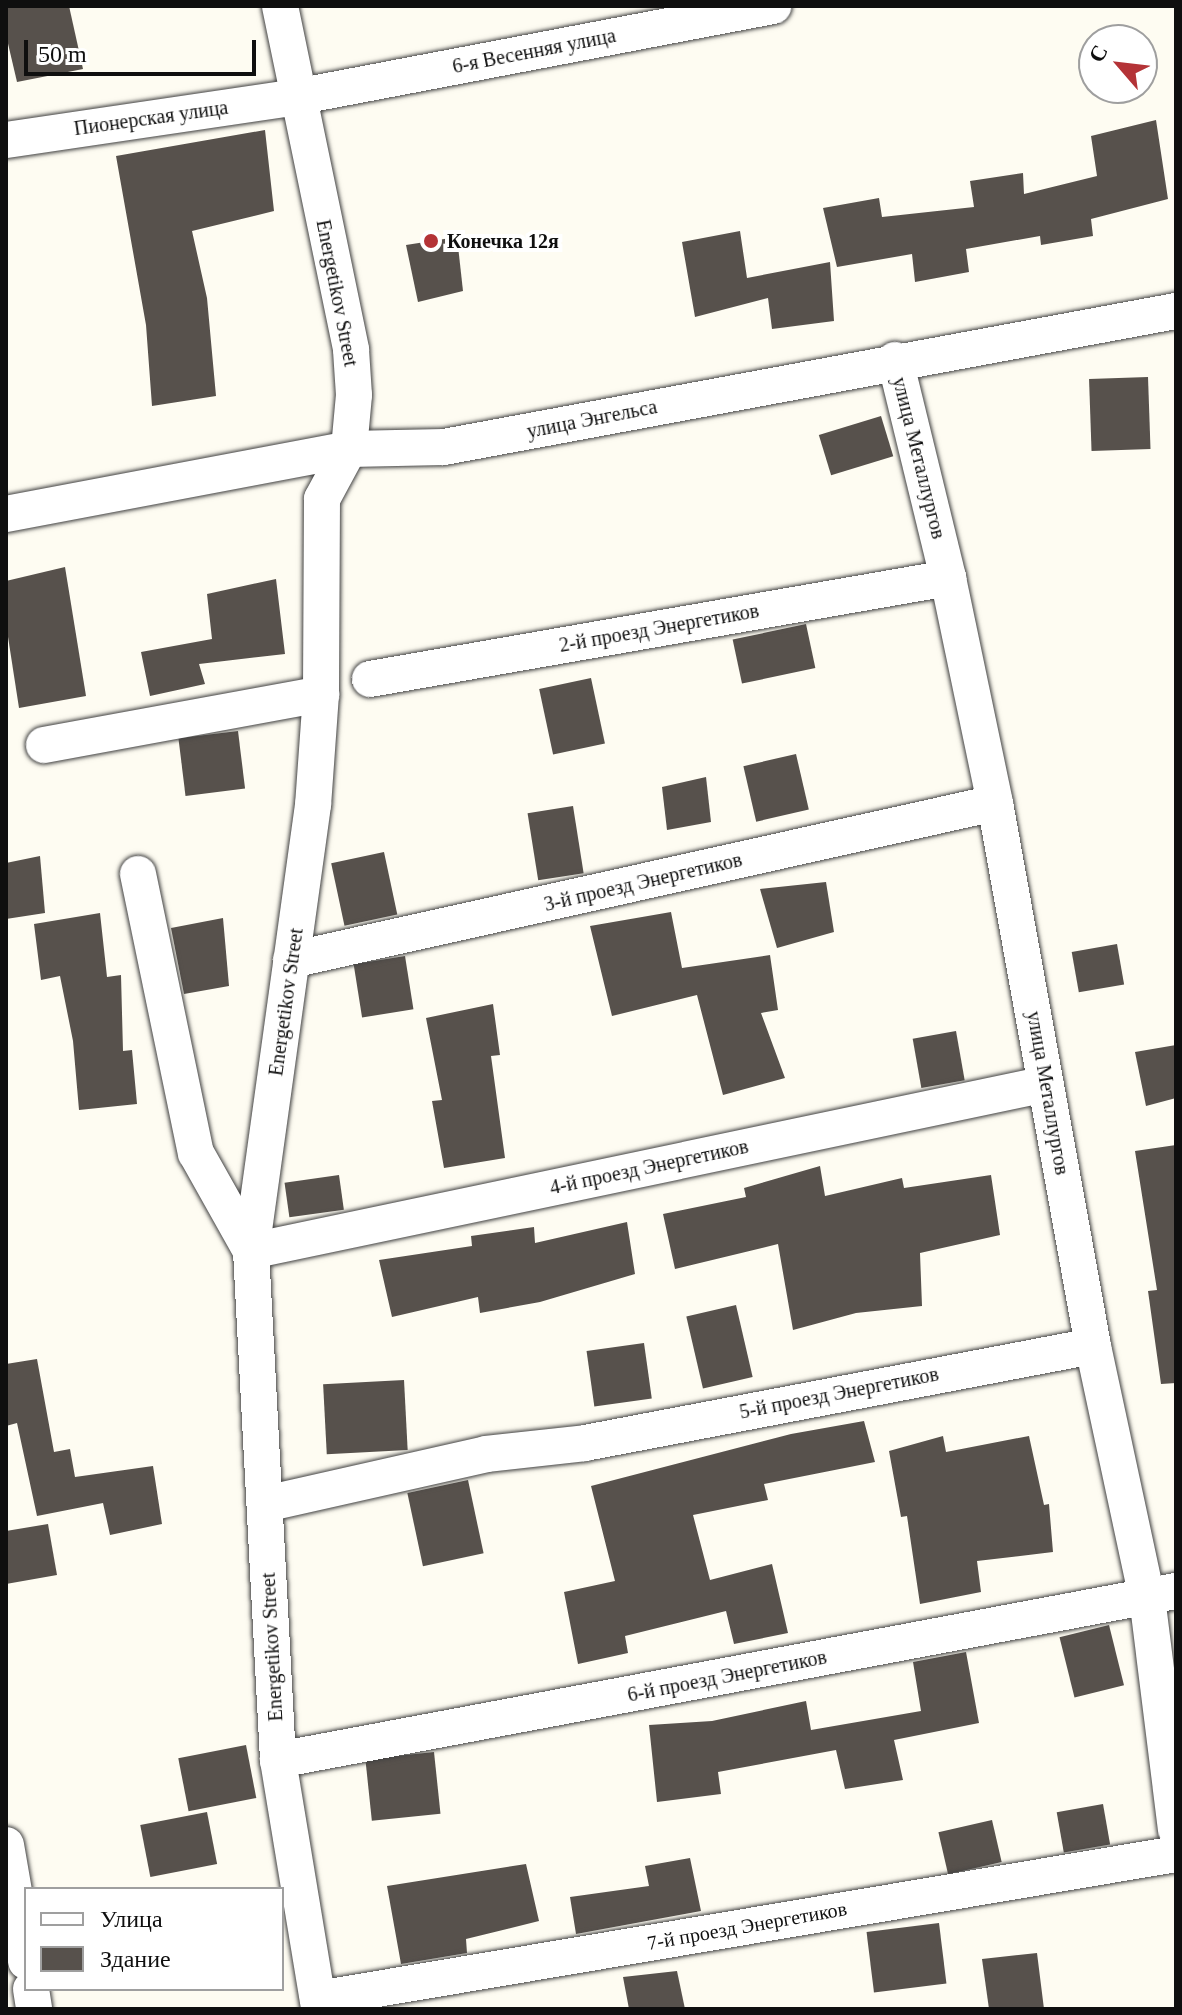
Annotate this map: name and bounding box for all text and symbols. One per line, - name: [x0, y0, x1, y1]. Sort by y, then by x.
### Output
- street label: 6-я Весенняя улица: [450, 23, 618, 79]
- scale bar: [28, 24, 260, 74]
- north arrow: [1078, 24, 1158, 104]
- text: 50 m: [38, 41, 87, 67]
- text: С: [1083, 41, 1113, 66]
- street label: Пионерская улица: [72, 95, 230, 141]
- street label: Energetikov Street: [311, 218, 363, 368]
- place label: Конечка 12я: [447, 229, 559, 253]
- marker: Конечка 12я: [422, 232, 440, 250]
- street label: улица Металлургов: [887, 375, 951, 541]
- street label: улица Энгельса: [525, 395, 659, 443]
- street label: 2-й проезд Энергетиков: [557, 599, 761, 657]
- street label: 3-й проезд Энергетиков: [542, 848, 744, 916]
- street label: Energetikov Street: [264, 927, 308, 1077]
- street label: улица Металлургов: [1022, 1009, 1074, 1177]
- street label: 4-й проезд Энергетиков: [548, 1134, 750, 1200]
- street label: 5-й проезд Энергетиков: [737, 1362, 941, 1424]
- street label: Energetikov Street: [256, 1572, 288, 1722]
- street label: 6-й проезд Энергетиков: [625, 1645, 829, 1707]
- legend: [24, 1887, 284, 1991]
- street label: 7-й проезд Энергетиков: [645, 1897, 849, 1955]
- text: Улица: [100, 1906, 163, 1932]
- text: Здание: [100, 1946, 171, 1972]

